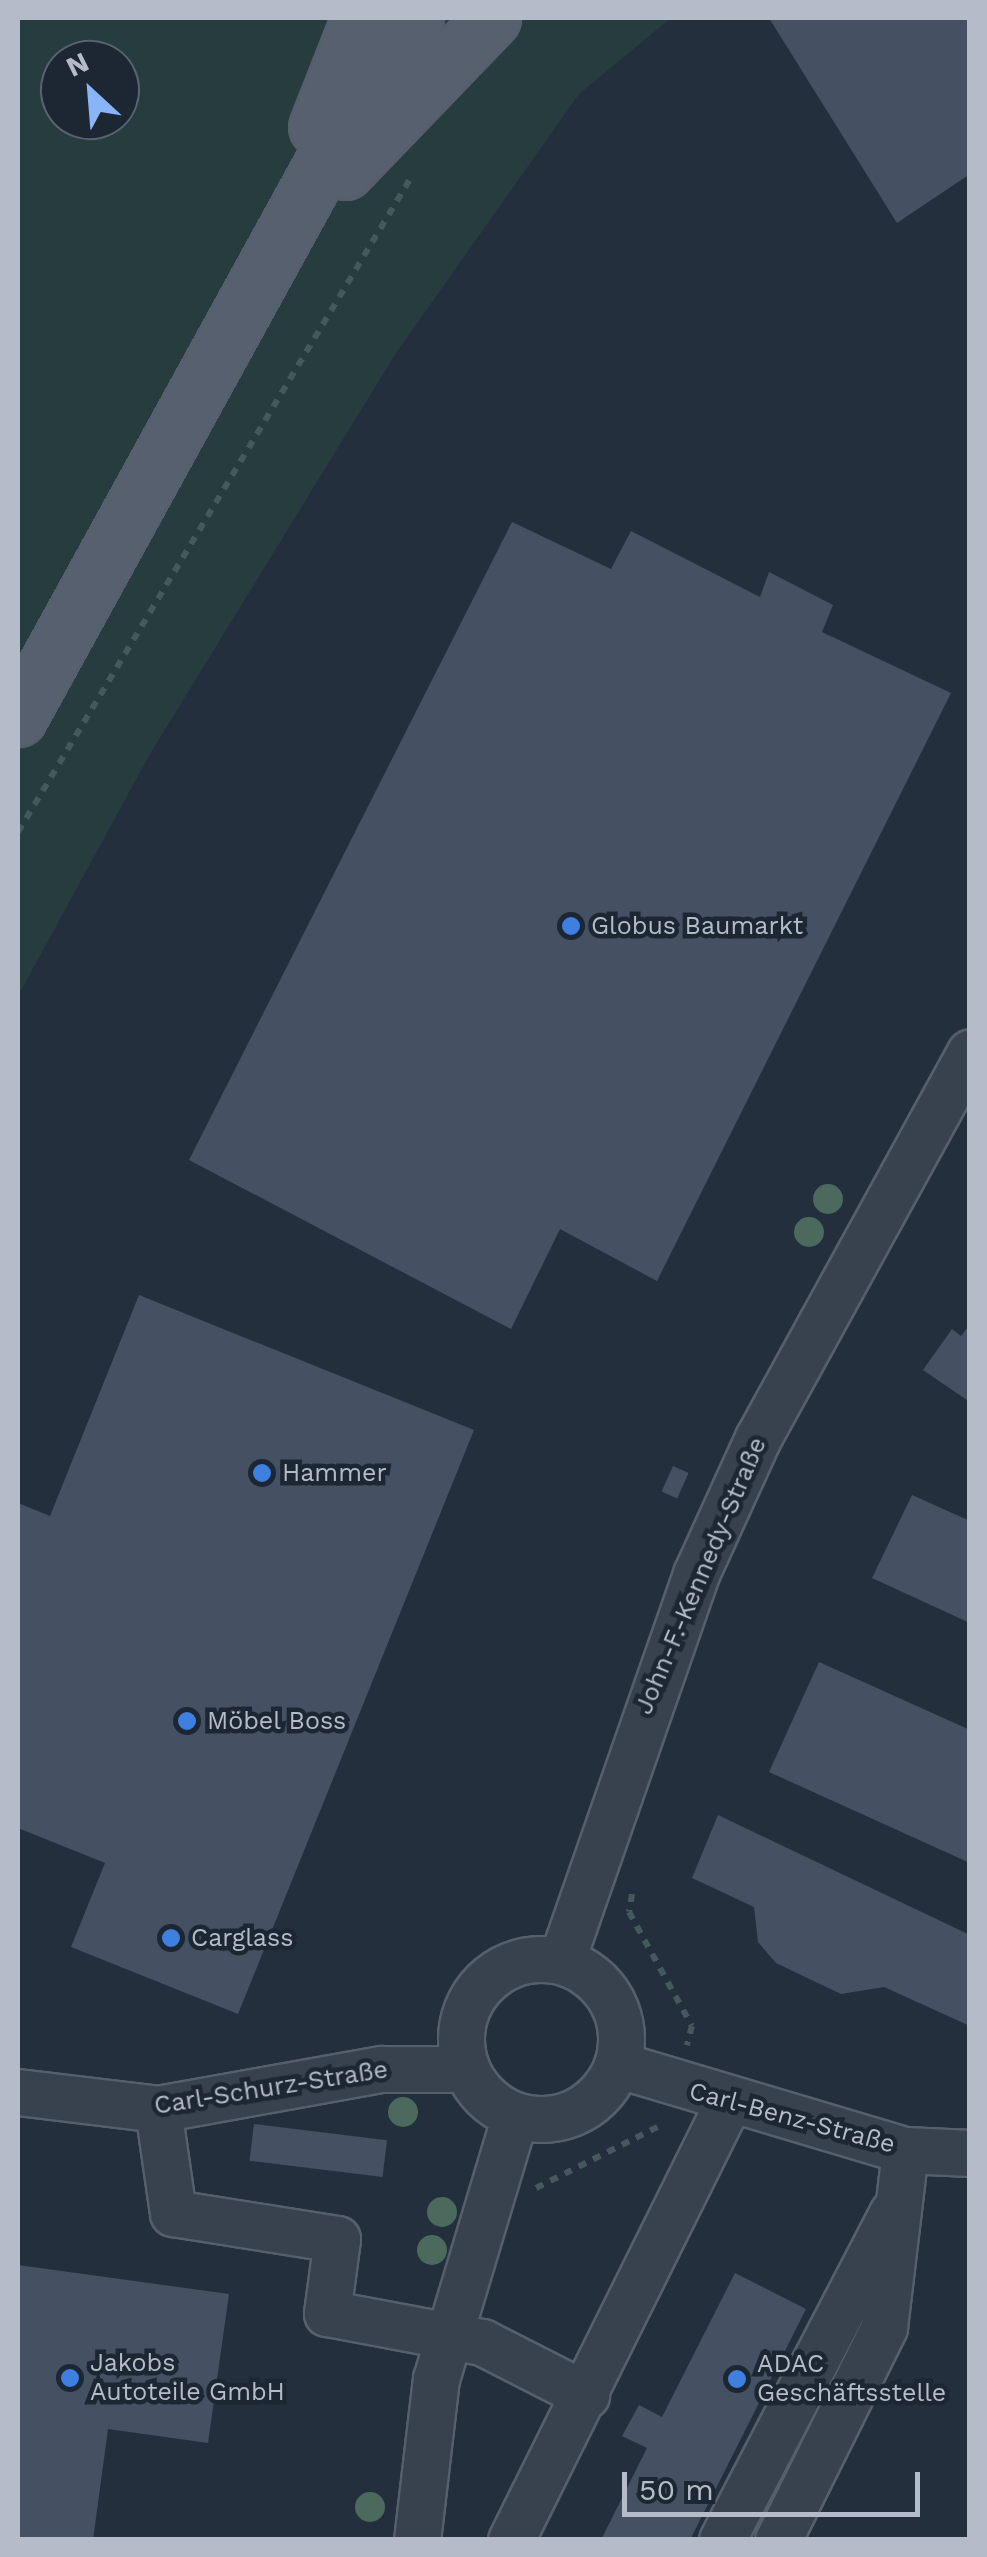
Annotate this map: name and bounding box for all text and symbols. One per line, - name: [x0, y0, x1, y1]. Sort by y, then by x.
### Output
- north arrow: [40, 40, 140, 140]
- text: N: [61, 45, 94, 84]
- place label: Globus Baumarkt: [591, 911, 803, 941]
- marker: Globus Baumarkt: [560, 915, 582, 937]
- street label: John-F.-Kennedy-Straße: [629, 1433, 773, 1719]
- place label: Hammer: [282, 1458, 387, 1488]
- marker: Hammer: [251, 1462, 273, 1484]
- place label: Möbel Boss: [207, 1706, 347, 1736]
- marker: Möbel Boss: [176, 1710, 198, 1732]
- place label: Carglass: [191, 1923, 293, 1953]
- marker: Carglass: [160, 1927, 182, 1949]
- street label: Carl-Schurz-Straße: [152, 2055, 390, 2121]
- street label: Carl-Benz-Straße: [686, 2076, 898, 2160]
- place label: Jakobs Autoteile GmbH: [90, 2349, 285, 2408]
- place label: ADAC Geschäftsstelle: [757, 2350, 946, 2409]
- marker: Jakobs Autoteile GmbH: [59, 2367, 81, 2389]
- marker: ADAC Geschäftsstelle: [726, 2368, 748, 2390]
- scale bar: [627, 2452, 924, 2514]
- text: 50 m: [639, 2472, 714, 2507]

